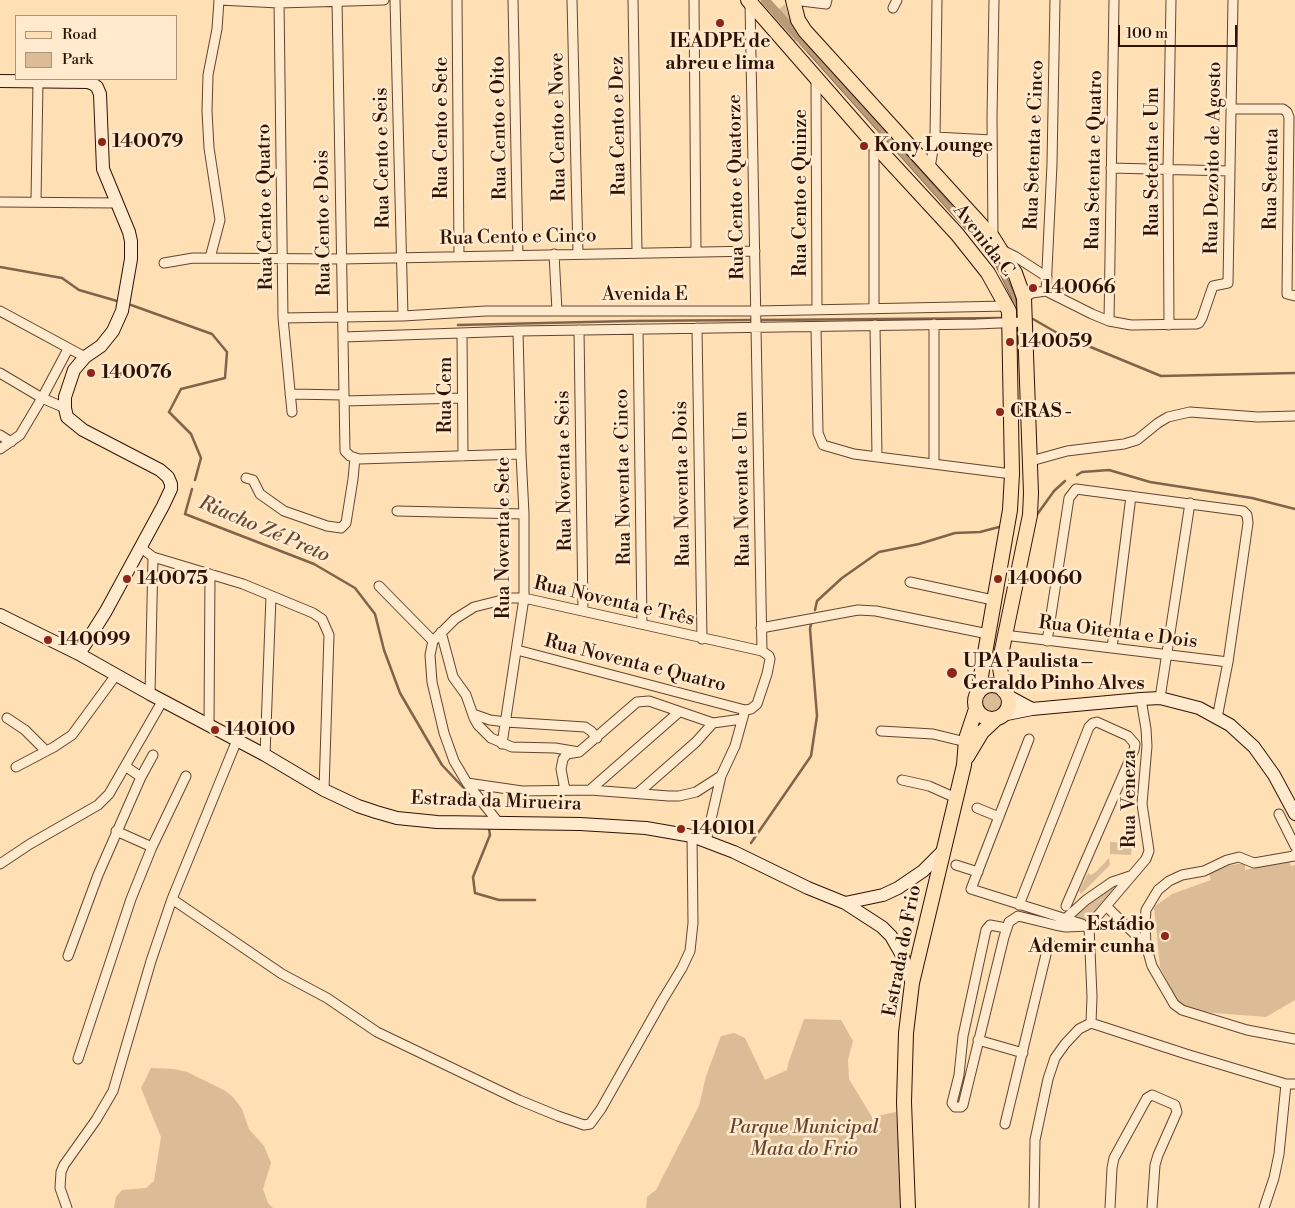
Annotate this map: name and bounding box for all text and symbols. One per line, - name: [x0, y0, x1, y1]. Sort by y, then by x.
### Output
- legend: [15, 15, 178, 80]
- scale bar: [1120, 15, 1239, 47]
- marker: IEADPE de abreu e lima: [714, 17, 726, 29]
- text: 100 m: [1126, 24, 1168, 43]
- text: Road: [62, 25, 97, 44]
- place label: IEADPE de abreu e lima: [665, 31, 775, 75]
- text: Park: [62, 50, 93, 69]
- street label: Rua Cento e Nove: [546, 52, 572, 202]
- street label: Rua Cento e Oito: [487, 56, 513, 200]
- street label: Rua Cento e Dez: [606, 56, 632, 196]
- street label: Rua Cento e Sete: [431, 57, 453, 199]
- street label: Rua Setenta e Cinco: [1021, 59, 1049, 231]
- street label: Rua Dezoito de Agosto: [1201, 61, 1227, 255]
- street label: Rua Setenta e Quatro: [1082, 70, 1108, 250]
- street label: Rua Cento e Seis: [370, 87, 396, 229]
- street label: Rua Setenta e Um: [1142, 87, 1164, 237]
- street label: Rua Cento e Quatorze: [724, 94, 750, 280]
- street label: Rua Cento e Quinze: [790, 109, 812, 277]
- street label: Rua Cento e Quatro: [253, 123, 279, 291]
- street label: Rua Setenta: [1260, 128, 1284, 230]
- place label: 140079: [112, 131, 183, 153]
- place label: Kony Lounge: [874, 135, 993, 157]
- marker: 140079: [96, 136, 108, 148]
- marker: Kony Lounge: [858, 140, 870, 152]
- street label: Rua Cento e Dois: [311, 150, 337, 296]
- street label: Avenida C: [948, 200, 1018, 282]
- street label: Rua Cento e Cinco: [439, 225, 597, 251]
- place label: 140066: [1043, 277, 1116, 299]
- marker: 140066: [1027, 282, 1039, 294]
- street label: Avenida E: [602, 284, 688, 306]
- place label: 140059: [1020, 331, 1092, 353]
- marker: 140059: [1004, 336, 1016, 348]
- street label: Rua Cem: [435, 357, 457, 433]
- place label: 140076: [101, 362, 172, 384]
- marker: 140076: [85, 367, 97, 379]
- street label: Rua Noventa e Cinco: [611, 388, 637, 566]
- street label: Rua Noventa e Seis: [552, 390, 578, 552]
- street label: Rua Noventa e Dois: [670, 401, 696, 567]
- place label: CRAS -: [1010, 401, 1072, 423]
- marker: CRAS -: [994, 406, 1006, 418]
- street label: Rua Noventa e Um: [730, 411, 756, 567]
- street label: Rua Noventa e Sete: [493, 457, 515, 619]
- water label: Riacho Zé Preto: [195, 492, 333, 568]
- place label: 140075: [137, 568, 208, 590]
- place label: 140060: [1008, 568, 1082, 590]
- street label: Rua Noventa e Três: [531, 572, 697, 632]
- marker: 140075: [121, 573, 133, 585]
- marker: 140060: [992, 573, 1004, 585]
- street label: Rua Oitenta e Dois: [1037, 612, 1199, 654]
- place label: 140099: [58, 629, 131, 651]
- street label: Rua Noventa e Quatro: [542, 630, 728, 698]
- marker: 140099: [42, 634, 54, 646]
- place label: UPA Paulista – Geraldo Pinho Alves: [963, 651, 1145, 695]
- marker: UPA Paulista – Geraldo Pinho Alves: [945, 666, 959, 680]
- place label: 140100: [225, 719, 295, 741]
- marker: 140100: [209, 724, 221, 736]
- street label: Rua Veneza: [1119, 750, 1141, 848]
- street label: Estrada da Mirueira: [410, 788, 582, 816]
- place label: 140101: [691, 818, 756, 840]
- marker: 140101: [675, 823, 687, 835]
- street label: Estrada do Frio: [879, 883, 927, 1019]
- place label: Estádio Ademir cunha: [1028, 914, 1155, 958]
- marker: Estádio Ademir cunha: [1159, 930, 1171, 942]
- park label: Parque Municipal Mata do Frio: [729, 1117, 879, 1161]

